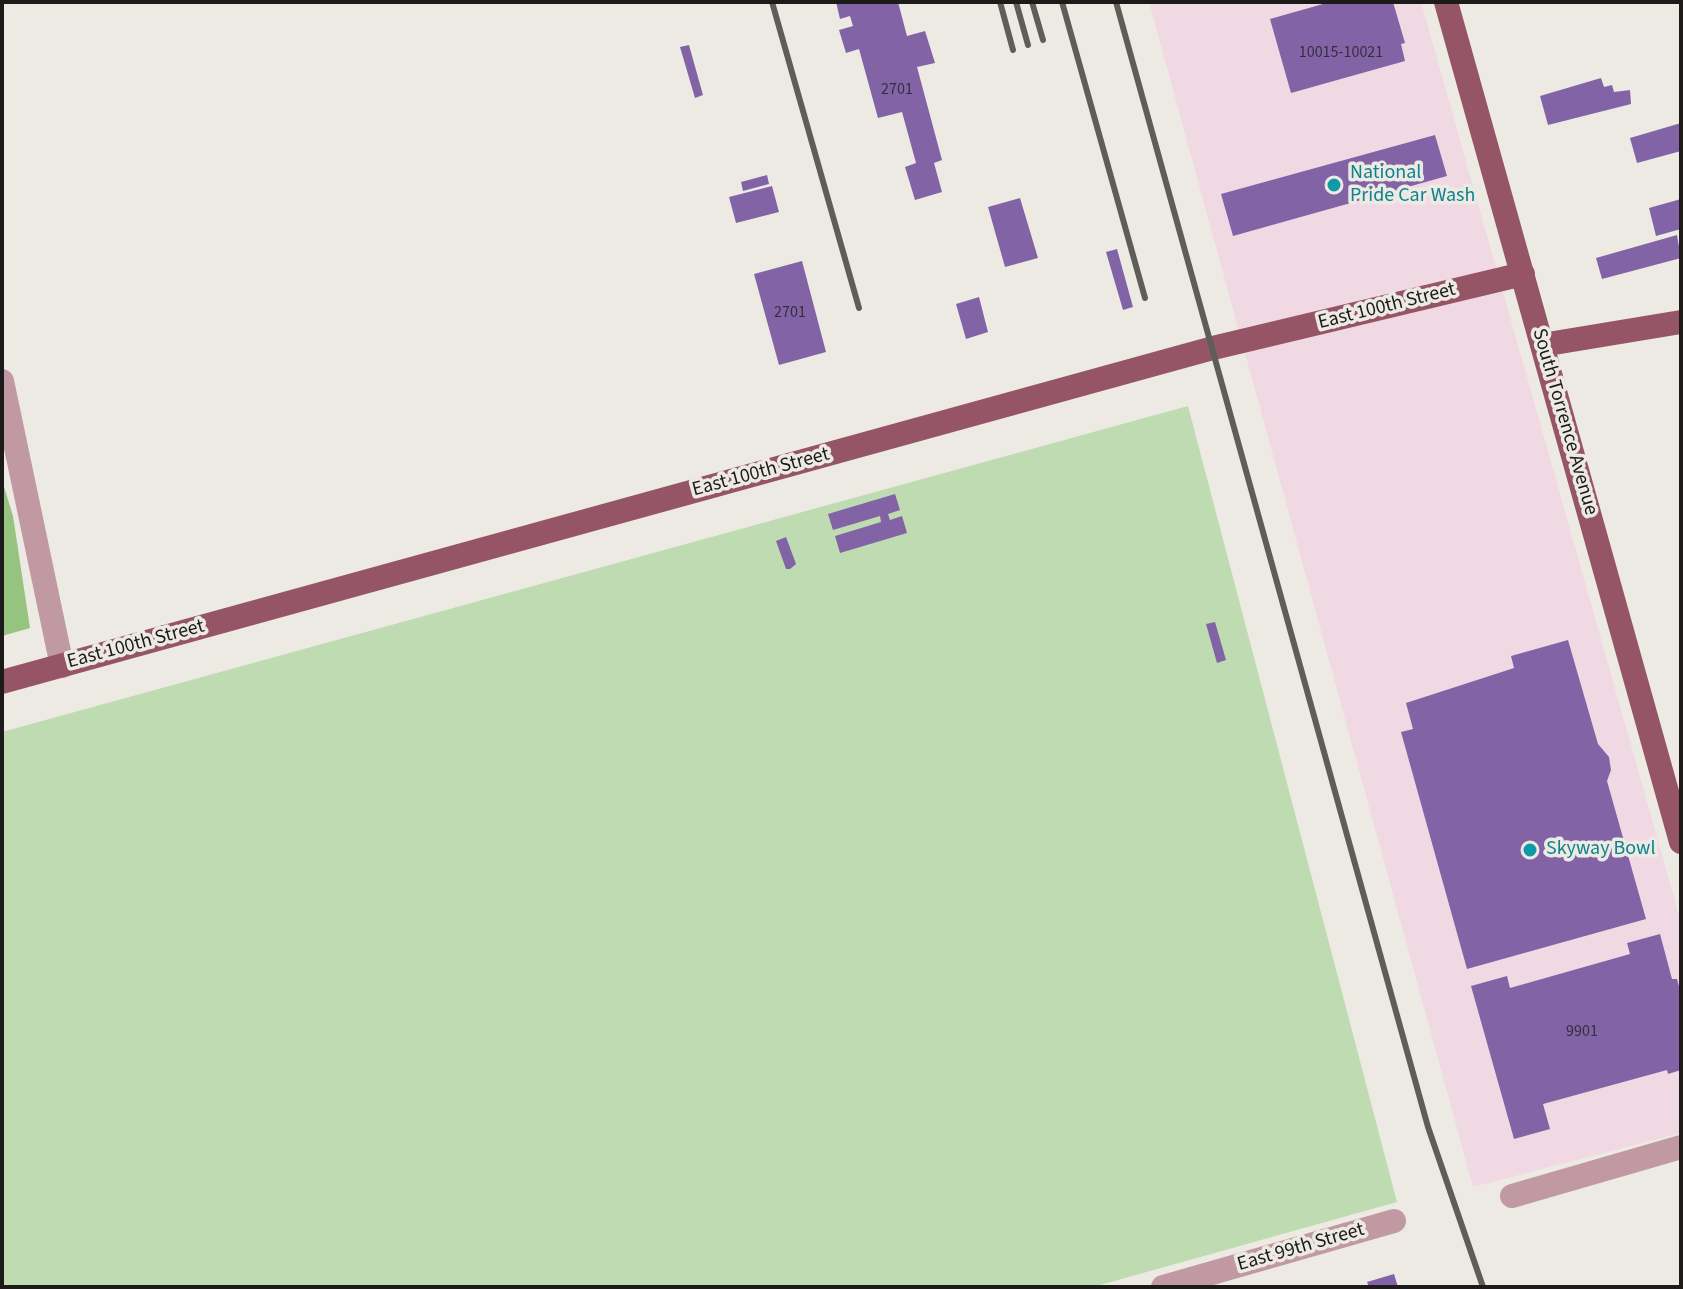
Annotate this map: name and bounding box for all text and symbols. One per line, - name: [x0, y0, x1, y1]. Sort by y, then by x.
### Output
- house number: 10015-10021: [1299, 43, 1383, 63]
- house number: 2701: [881, 80, 913, 100]
- place label: National Pride Car Wash: [1350, 162, 1475, 209]
- marker: National Pride Car Wash: [1325, 176, 1343, 194]
- street label: East 100th Street: [1316, 278, 1458, 336]
- house number: 2701: [774, 303, 806, 323]
- street label: South Torrence Avenue: [1526, 326, 1602, 518]
- street label: East 100th Street: [690, 443, 832, 503]
- street label: East 100th Street: [65, 615, 207, 675]
- place label: Skyway Bowl: [1546, 838, 1656, 862]
- marker: Skyway Bowl: [1521, 841, 1539, 859]
- house number: 9901: [1566, 1022, 1598, 1042]
- street label: East 99th Street: [1235, 1218, 1367, 1278]

